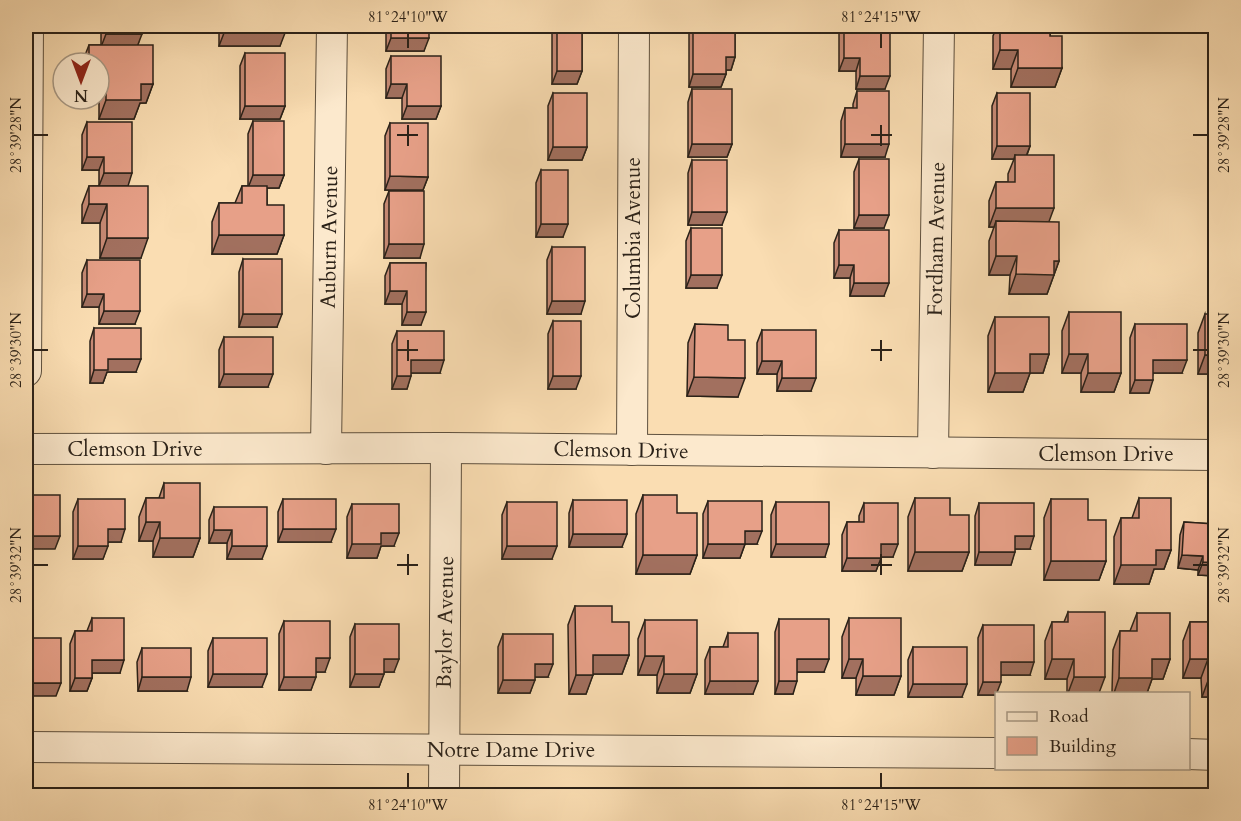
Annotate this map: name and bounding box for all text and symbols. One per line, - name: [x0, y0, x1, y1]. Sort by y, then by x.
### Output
- text: 81°24'10"W: [368, 7, 448, 27]
- text: 81°24'15"W: [841, 7, 921, 27]
- north arrow: [51, 51, 111, 111]
- text: N: [74, 84, 88, 106]
- text: 28°39'28"N: [6, 97, 26, 173]
- text: 28°39'28"N: [1214, 97, 1234, 173]
- street label: Columbia Avenue: [619, 157, 648, 319]
- street label: Fordham Avenue: [921, 162, 952, 316]
- street label: Auburn Avenue: [314, 165, 345, 309]
- text: 28°39'30"N: [6, 312, 26, 388]
- text: 28°39'30"N: [1214, 312, 1234, 388]
- street label: Clemson Drive: [67, 435, 203, 464]
- street label: Clemson Drive: [553, 435, 689, 466]
- street label: Clemson Drive: [1038, 440, 1174, 469]
- text: 28°39'32"N: [6, 527, 26, 603]
- text: 28°39'32"N: [1214, 527, 1234, 603]
- street label: Baylor Avenue: [430, 555, 461, 689]
- legend: [995, 692, 1190, 770]
- text: Road: [1049, 704, 1089, 729]
- text: Building: [1049, 734, 1117, 759]
- street label: Notre Dame Drive: [427, 736, 595, 765]
- text: 81°24'10"W: [368, 795, 448, 815]
- text: 81°24'15"W: [841, 795, 921, 815]

